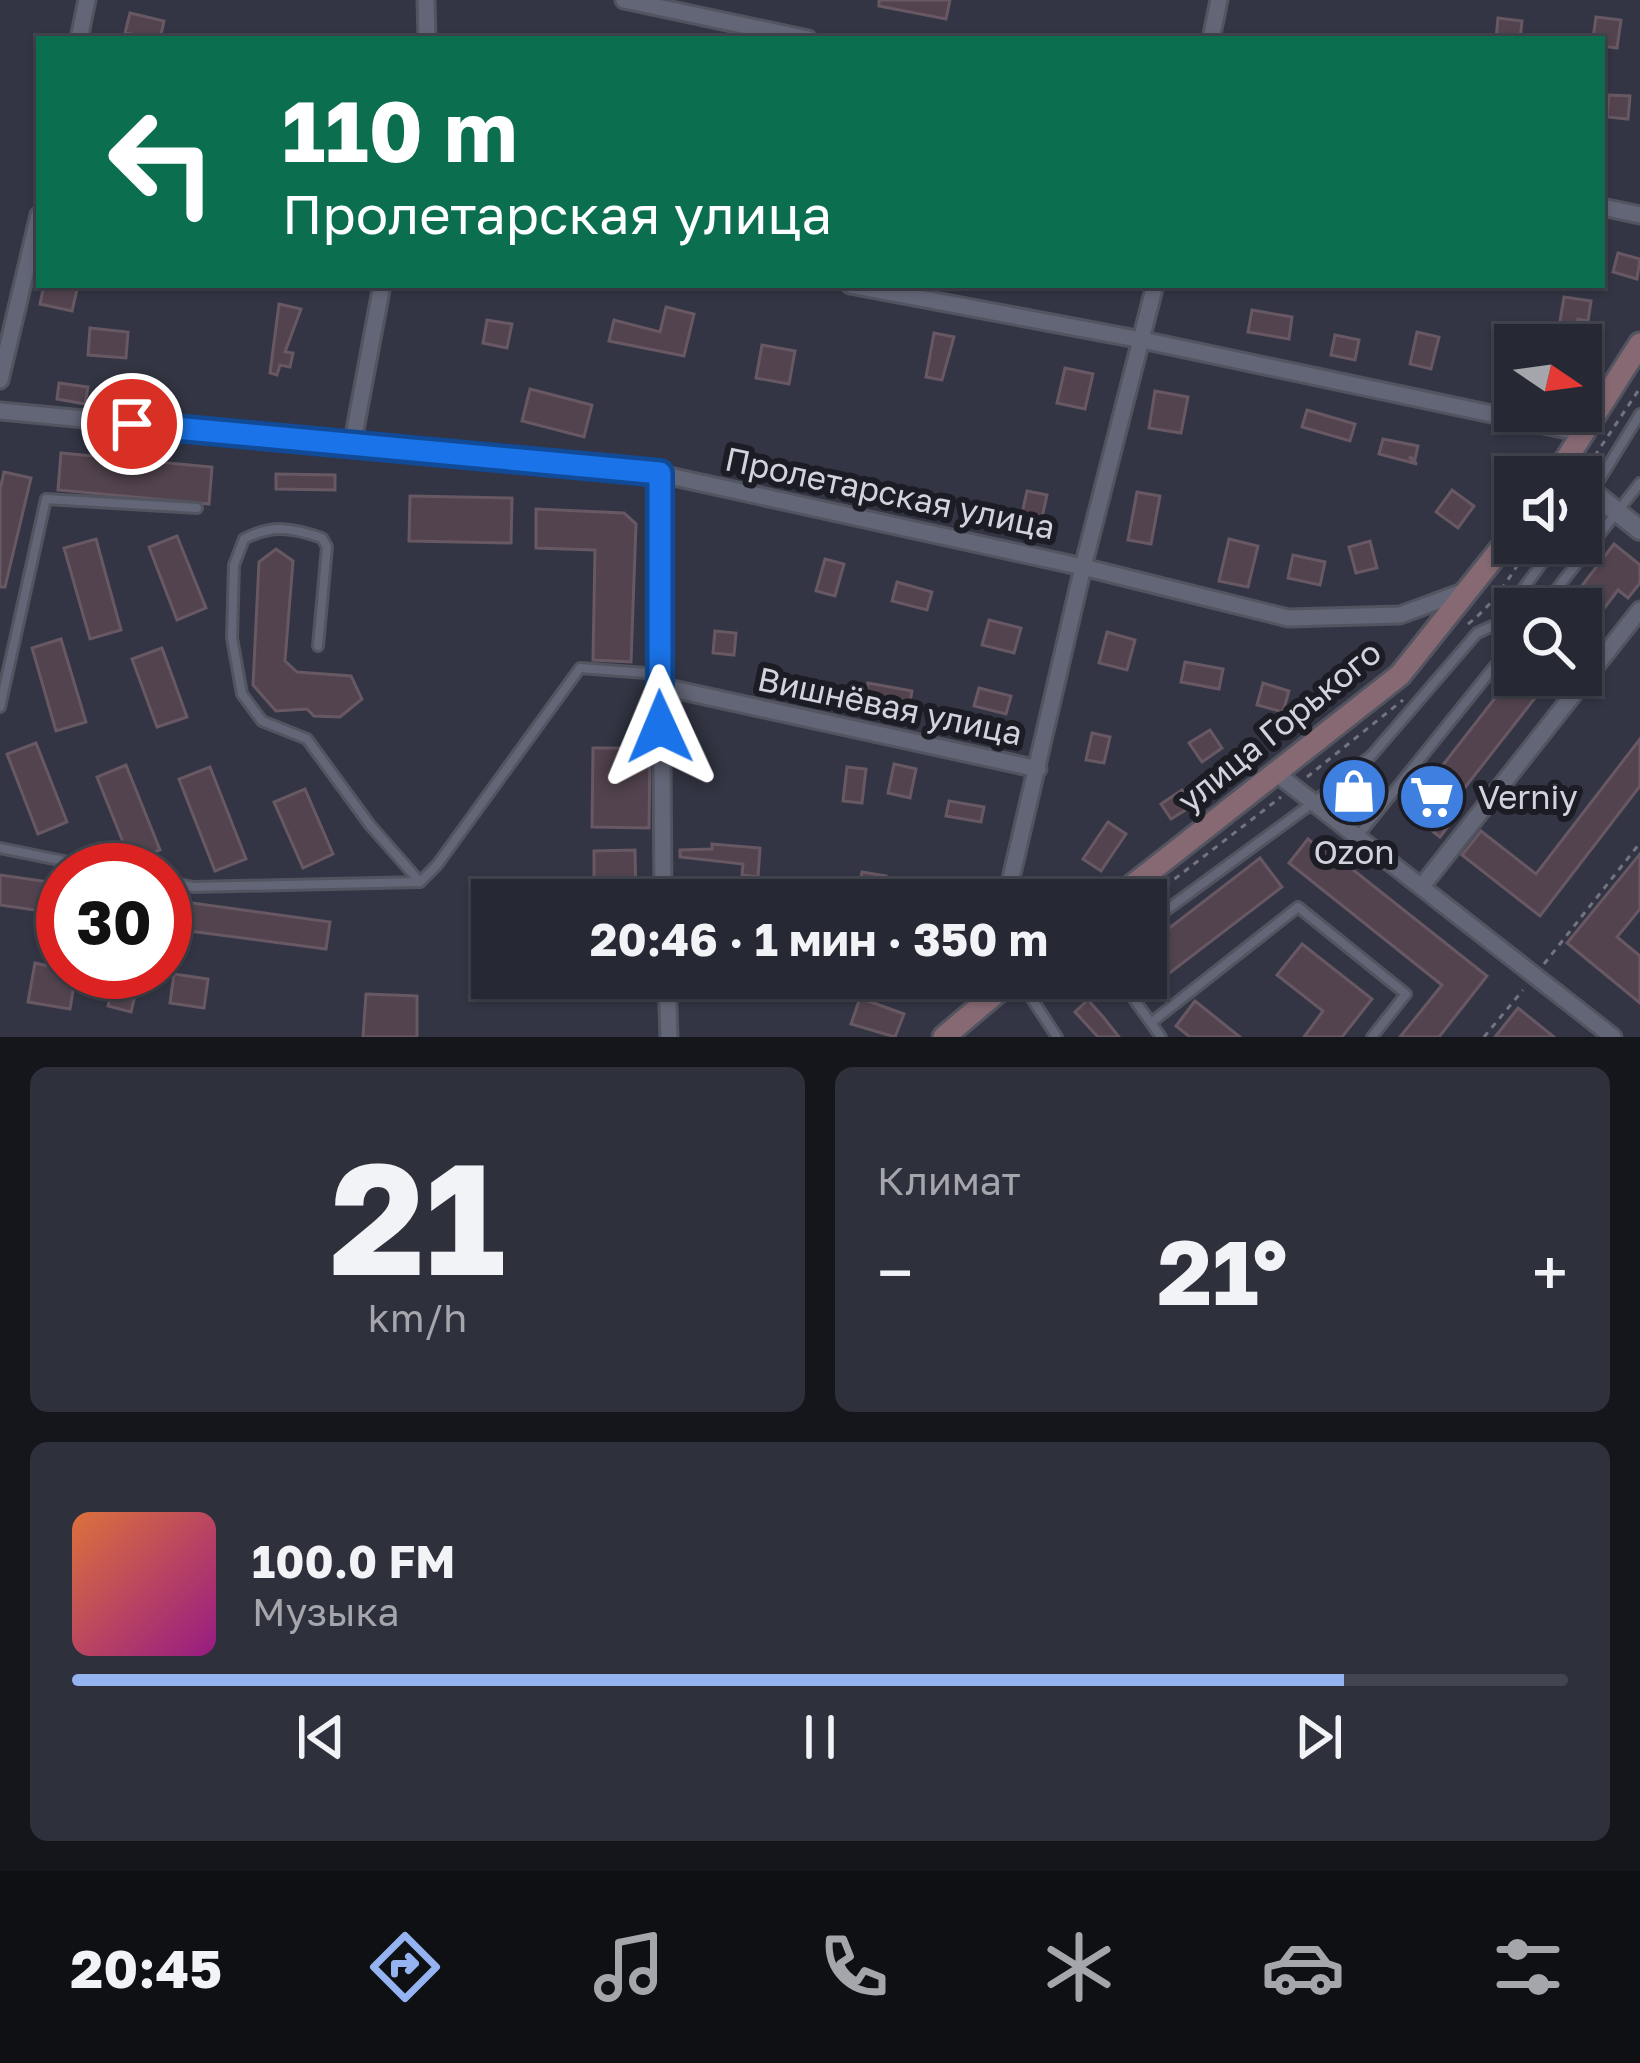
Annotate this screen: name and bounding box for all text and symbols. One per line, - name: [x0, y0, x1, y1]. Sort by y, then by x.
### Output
- text: 110 m: [282, 80, 518, 180]
- icon: left: [84, 84, 240, 240]
- text: Пролетарская улица: [282, 181, 832, 246]
- north arrow: [1494, 324, 1602, 432]
- map controls: [1494, 324, 1602, 696]
- pin: [81, 373, 183, 475]
- icon: arrive: [99, 391, 165, 457]
- street label: Пролетарская улица: [722, 438, 1059, 547]
- button: sound: [1494, 456, 1602, 564]
- button: search: [1494, 588, 1602, 696]
- street label: улица Горького: [1169, 632, 1388, 819]
- street label: Вишнёвая улица: [754, 658, 1026, 753]
- position arrow: [597, 664, 723, 790]
- shop icon: Ozon: [1319, 756, 1389, 826]
- supermarket icon: Verniy: [1397, 762, 1467, 832]
- place label: Verniy: [1478, 777, 1578, 816]
- place label: Ozon: [1313, 832, 1395, 871]
- speed limit sign: 30: [36, 843, 192, 999]
- text: 20:46 · 1 мин · 350 m: [590, 912, 1048, 966]
- text: 21: [330, 1122, 505, 1309]
- text: Климат: [877, 1157, 1021, 1204]
- text: 21°: [1157, 1217, 1288, 1325]
- text: −: [877, 1232, 913, 1312]
- text: +: [1532, 1232, 1568, 1312]
- text: km/h: [368, 1294, 467, 1341]
- text: 100.0 FM: [252, 1534, 455, 1588]
- text: Музыка: [252, 1588, 400, 1635]
- icon: previous: [288, 1704, 354, 1770]
- icon: pause: [787, 1704, 853, 1770]
- icon: next: [1286, 1704, 1352, 1770]
- icon: directions: [363, 1925, 447, 2009]
- icon: music: [587, 1925, 671, 2009]
- icon: phone: [812, 1925, 896, 2009]
- icon: climate: [1037, 1925, 1121, 2009]
- icon: car: [1261, 1925, 1345, 2009]
- icon: filters: [1486, 1925, 1570, 2009]
- text: 20:45: [70, 1935, 222, 2000]

